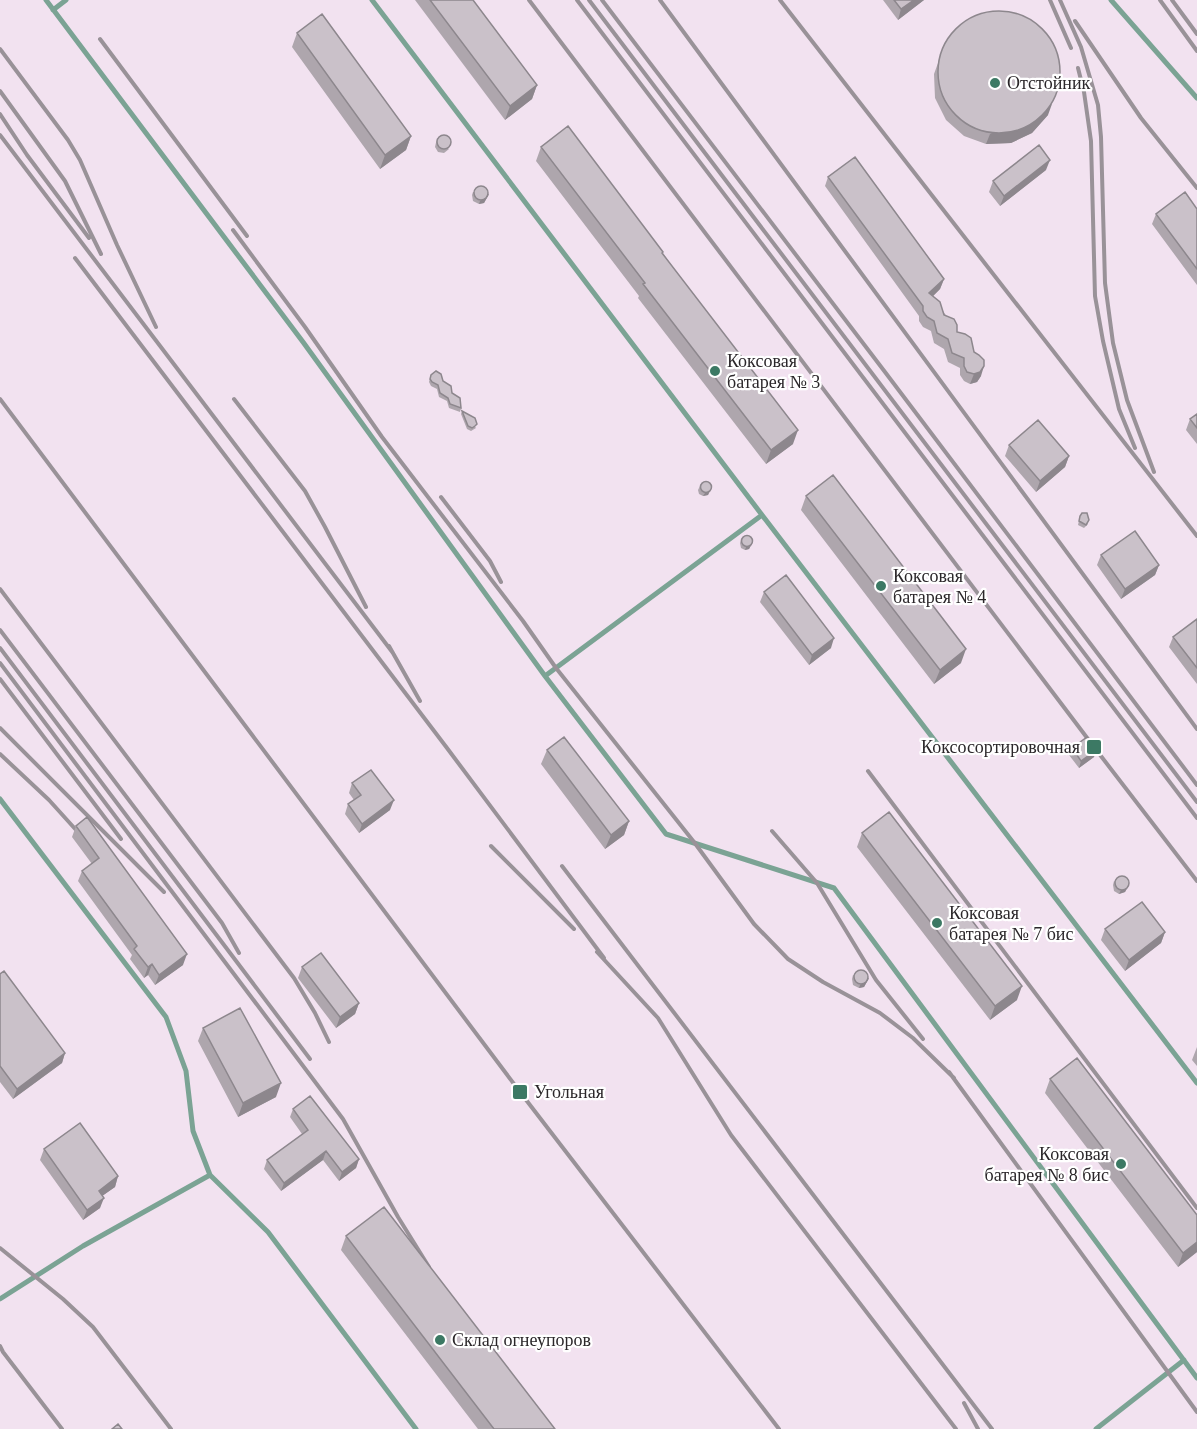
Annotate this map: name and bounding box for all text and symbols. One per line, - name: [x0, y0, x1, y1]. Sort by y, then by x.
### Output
- place label: Отстойник: [1007, 73, 1091, 93]
- marker: Отстойник: [988, 76, 1002, 90]
- place label: Коксовая батарея № 3: [727, 351, 820, 392]
- marker: Коксовая батарея № 3: [708, 364, 722, 378]
- place label: Коксовая батарея № 4: [893, 566, 986, 607]
- marker: Коксовая батарея № 4: [874, 579, 888, 593]
- place label: Коксосортировочная: [921, 737, 1080, 757]
- marker: Коксосортировочная: [1085, 738, 1103, 756]
- place label: Коксовая батарея № 7 бис: [949, 903, 1073, 944]
- marker: Коксовая батарея № 7 бис: [930, 916, 944, 930]
- place label: Угольная: [534, 1082, 604, 1102]
- marker: Угольная: [511, 1083, 529, 1101]
- place label: Коксовая батарея № 8 бис: [985, 1144, 1109, 1185]
- marker: Коксовая батарея № 8 бис: [1114, 1157, 1128, 1171]
- place label: Склад огнеупоров: [452, 1330, 591, 1350]
- marker: Склад огнеупоров: [433, 1333, 447, 1347]

